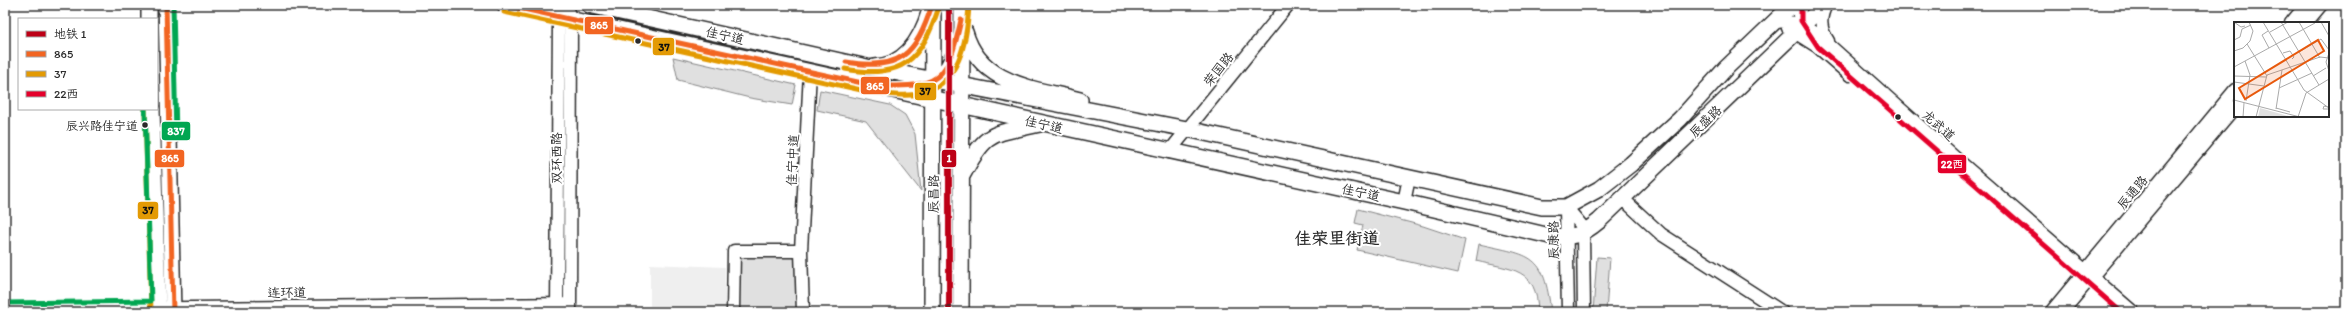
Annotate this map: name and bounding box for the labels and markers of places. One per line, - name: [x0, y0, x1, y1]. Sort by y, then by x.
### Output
- unlabelled marker: [633, 36, 643, 46]
- unlabelled marker: [1893, 112, 1903, 122]
- place label: 辰兴路佳宁道: [66, 119, 138, 133]
- marker: 辰兴路佳宁道: [140, 120, 150, 130]

